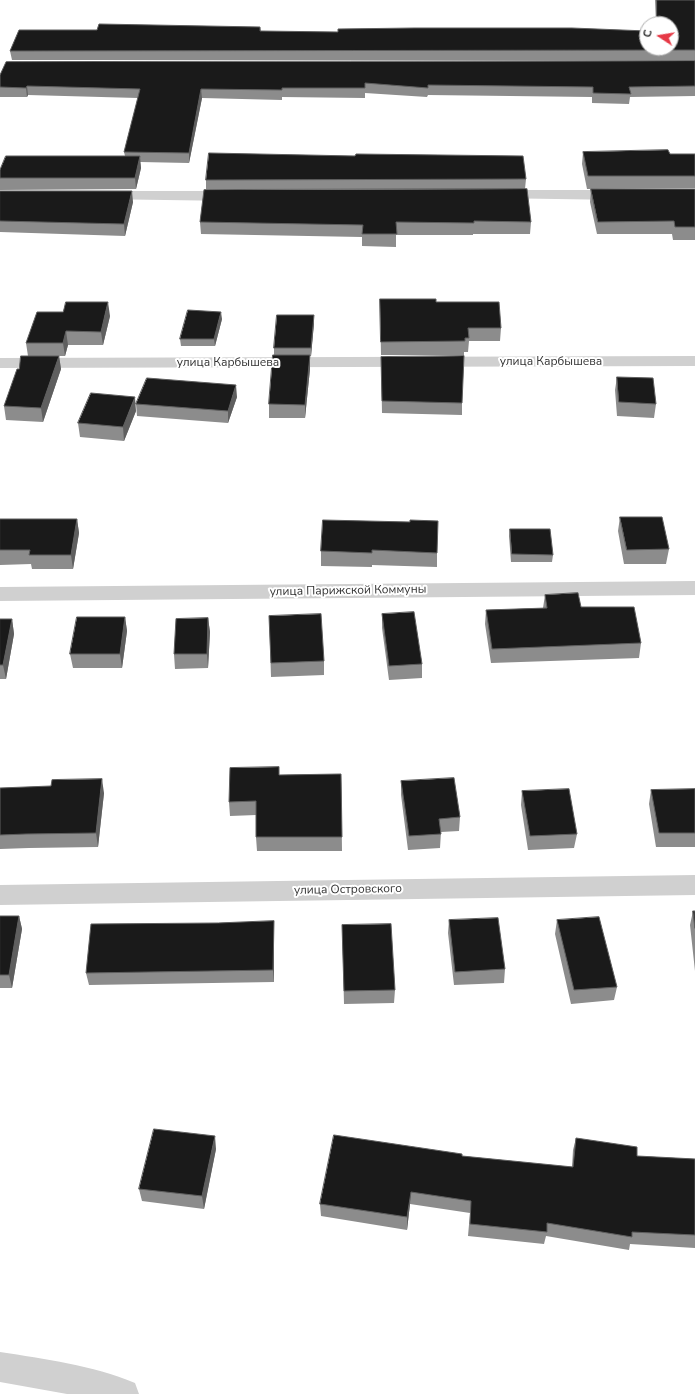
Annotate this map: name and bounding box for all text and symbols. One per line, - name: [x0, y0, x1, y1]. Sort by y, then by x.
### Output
- north arrow: [639, 16, 679, 56]
- text: С: [640, 28, 656, 39]
- street label: улица Карбышева: [500, 355, 602, 369]
- street label: улица Карбышева: [177, 356, 279, 370]
- street label: улица Парижской Коммуны: [269, 582, 427, 600]
- street label: улица Островского: [294, 882, 402, 898]

